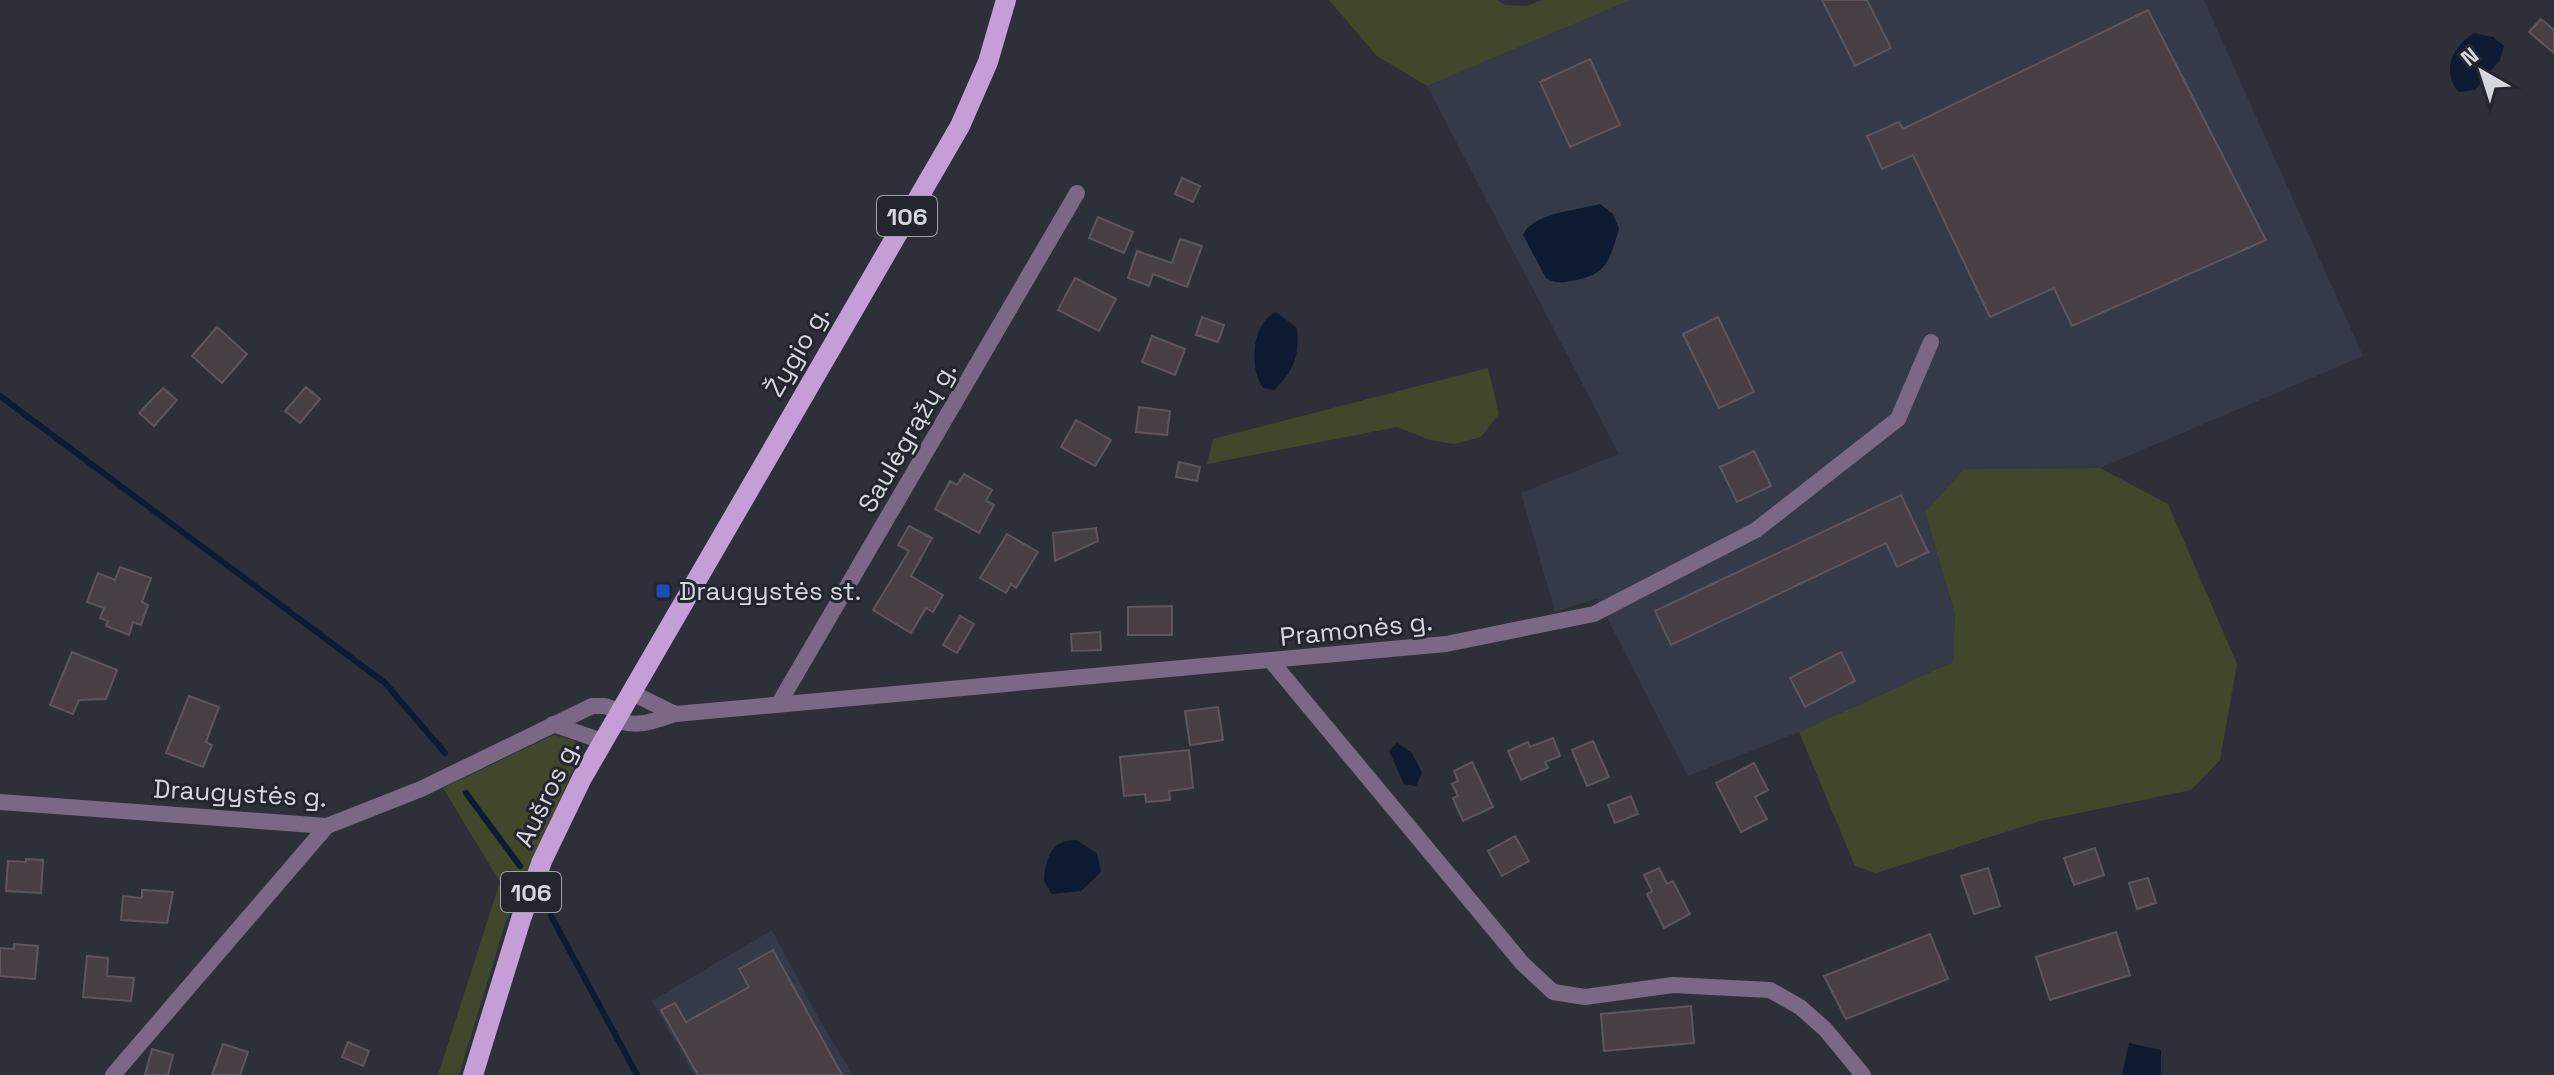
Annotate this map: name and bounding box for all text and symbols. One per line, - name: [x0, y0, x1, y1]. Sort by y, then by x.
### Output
- north arrow: [2442, 32, 2522, 112]
- text: N: [2455, 41, 2484, 72]
- road number: 106: [877, 196, 937, 236]
- street label: Žygio g.: [757, 299, 837, 403]
- street label: Saulėgrąžų g.: [850, 355, 964, 519]
- place label: Draugystės st.: [679, 574, 861, 608]
- marker: Draugystės st.: [654, 582, 672, 600]
- street label: Pramonės g.: [1278, 604, 1434, 654]
- street label: Aušros g.: [507, 734, 587, 852]
- street label: Draugystės g.: [152, 771, 328, 815]
- road number: 106: [501, 872, 561, 912]

